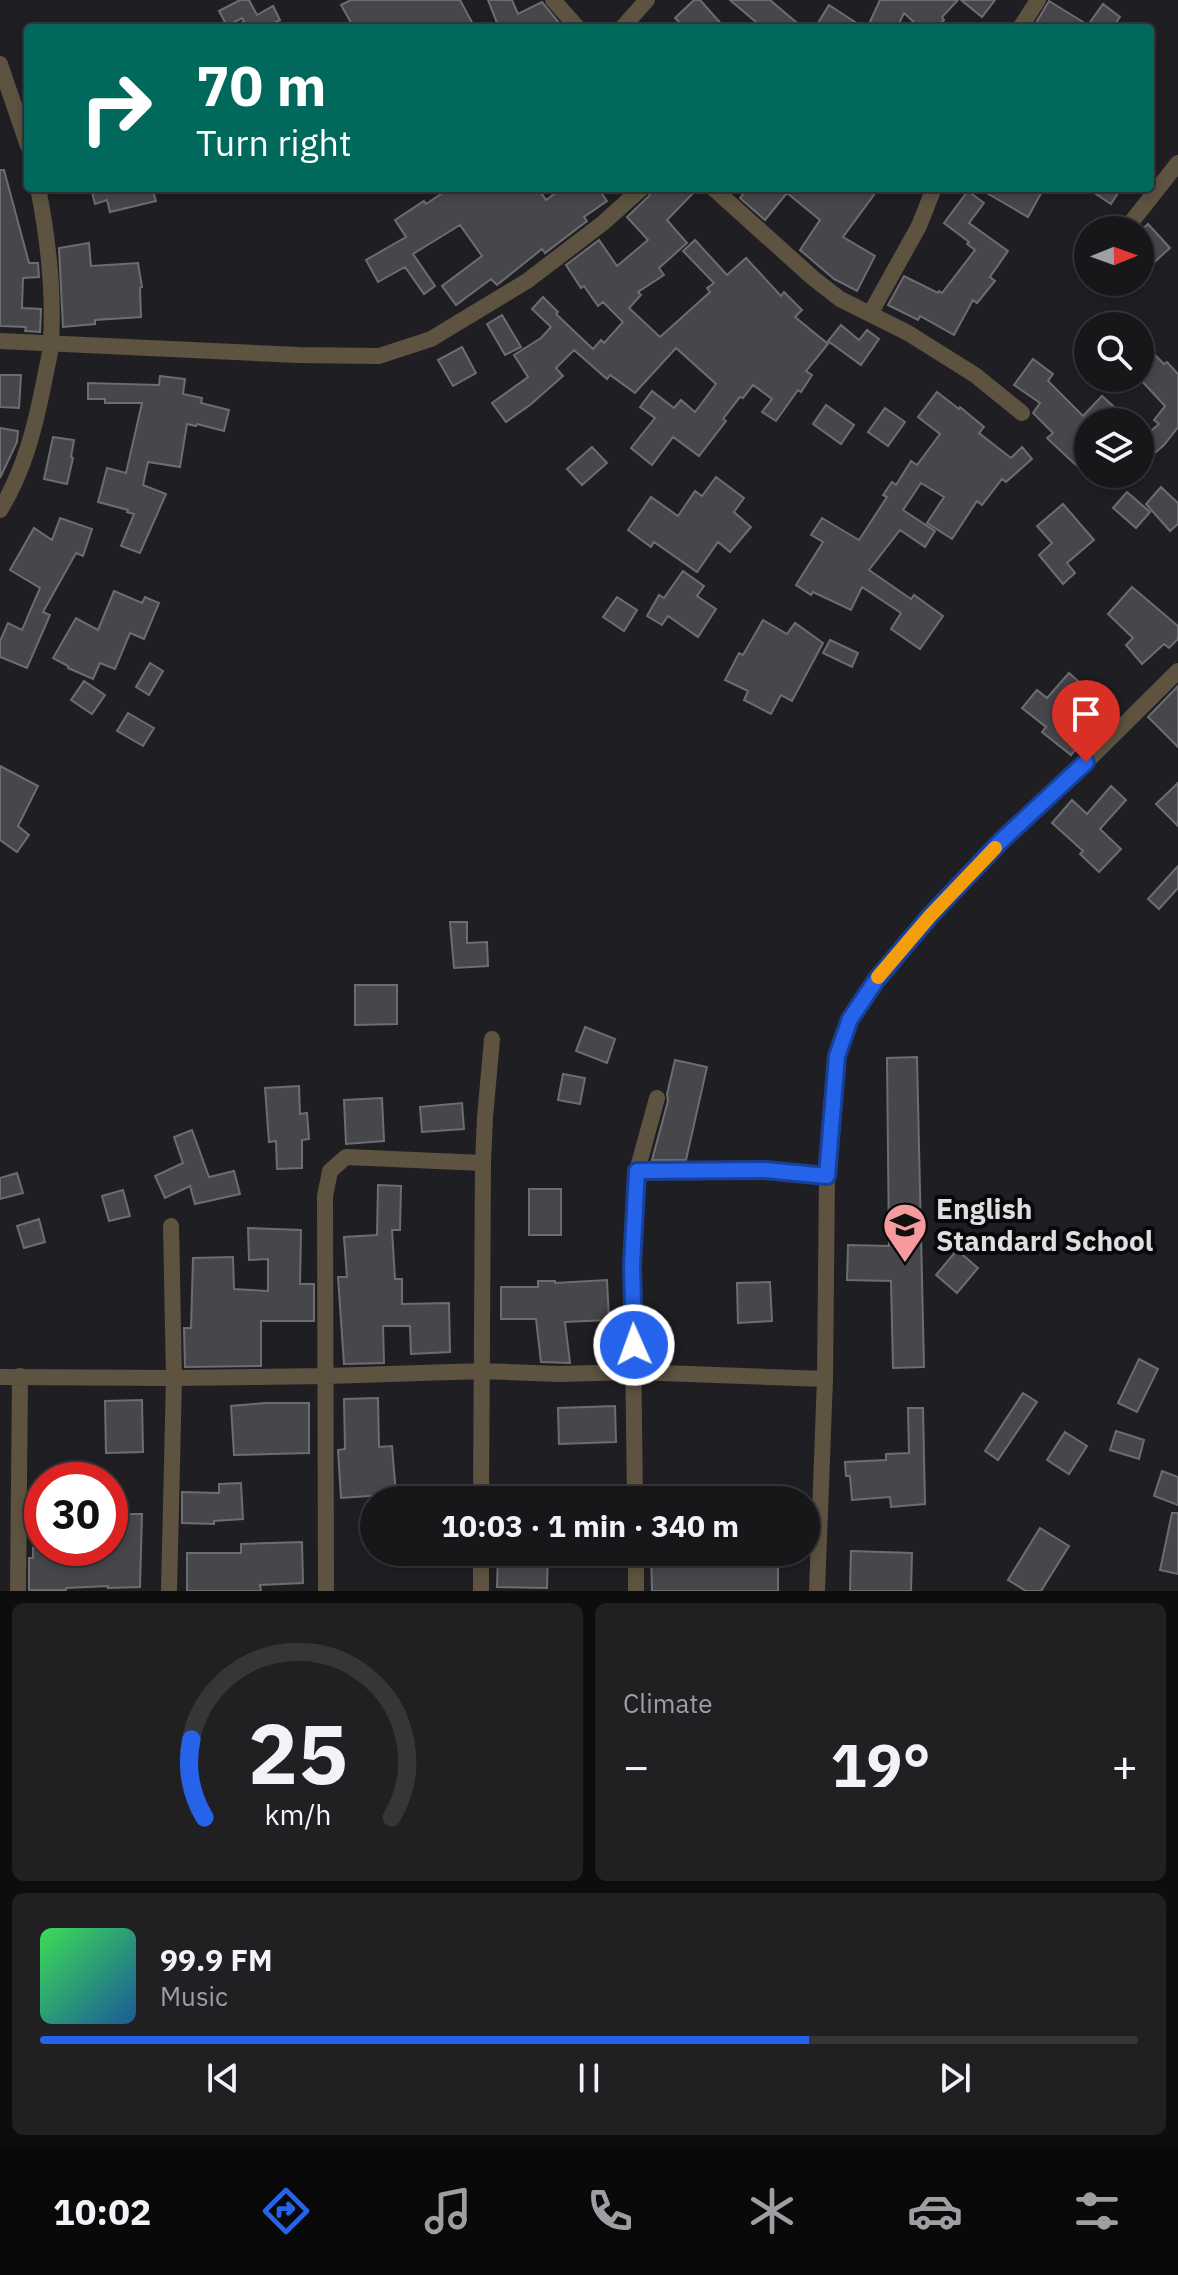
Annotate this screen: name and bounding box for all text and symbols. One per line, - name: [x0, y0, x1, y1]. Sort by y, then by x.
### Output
- text: 70 m: [196, 49, 326, 121]
- icon: right: [64, 56, 168, 160]
- text: Turn right: [196, 119, 352, 166]
- north arrow: [1074, 216, 1154, 296]
- map controls: [1074, 216, 1154, 488]
- button: search: [1074, 312, 1154, 392]
- button: layers: [1074, 408, 1154, 488]
- pin: [1052, 680, 1120, 762]
- icon: arrive: [1064, 692, 1108, 736]
- place label: English Standard School: [936, 1190, 1153, 1259]
- school or university icon: English Standard School: [881, 1201, 929, 1264]
- position arrow: [592, 1303, 676, 1387]
- speed limit sign: 30: [24, 1462, 128, 1566]
- text: 10:03 · 1 min · 340 m: [441, 1506, 739, 1545]
- text: Climate: [623, 1686, 713, 1720]
- text: 25: [248, 1699, 347, 1807]
- text: 19°: [830, 1725, 931, 1804]
- text: −: [623, 1737, 649, 1794]
- text: +: [1112, 1737, 1138, 1794]
- text: km/h: [264, 1796, 331, 1833]
- text: 99.9 FM: [160, 1940, 273, 1979]
- text: Music: [160, 1979, 228, 2013]
- icon: previous: [201, 2056, 245, 2100]
- icon: pause: [567, 2056, 611, 2100]
- icon: next: [933, 2056, 977, 2100]
- icon: directions: [258, 2183, 314, 2239]
- icon: music: [420, 2183, 476, 2239]
- icon: phone: [582, 2183, 638, 2239]
- icon: climate: [744, 2183, 800, 2239]
- icon: car: [907, 2183, 963, 2239]
- icon: filters: [1069, 2183, 1125, 2239]
- text: 10:02: [53, 2188, 151, 2235]

